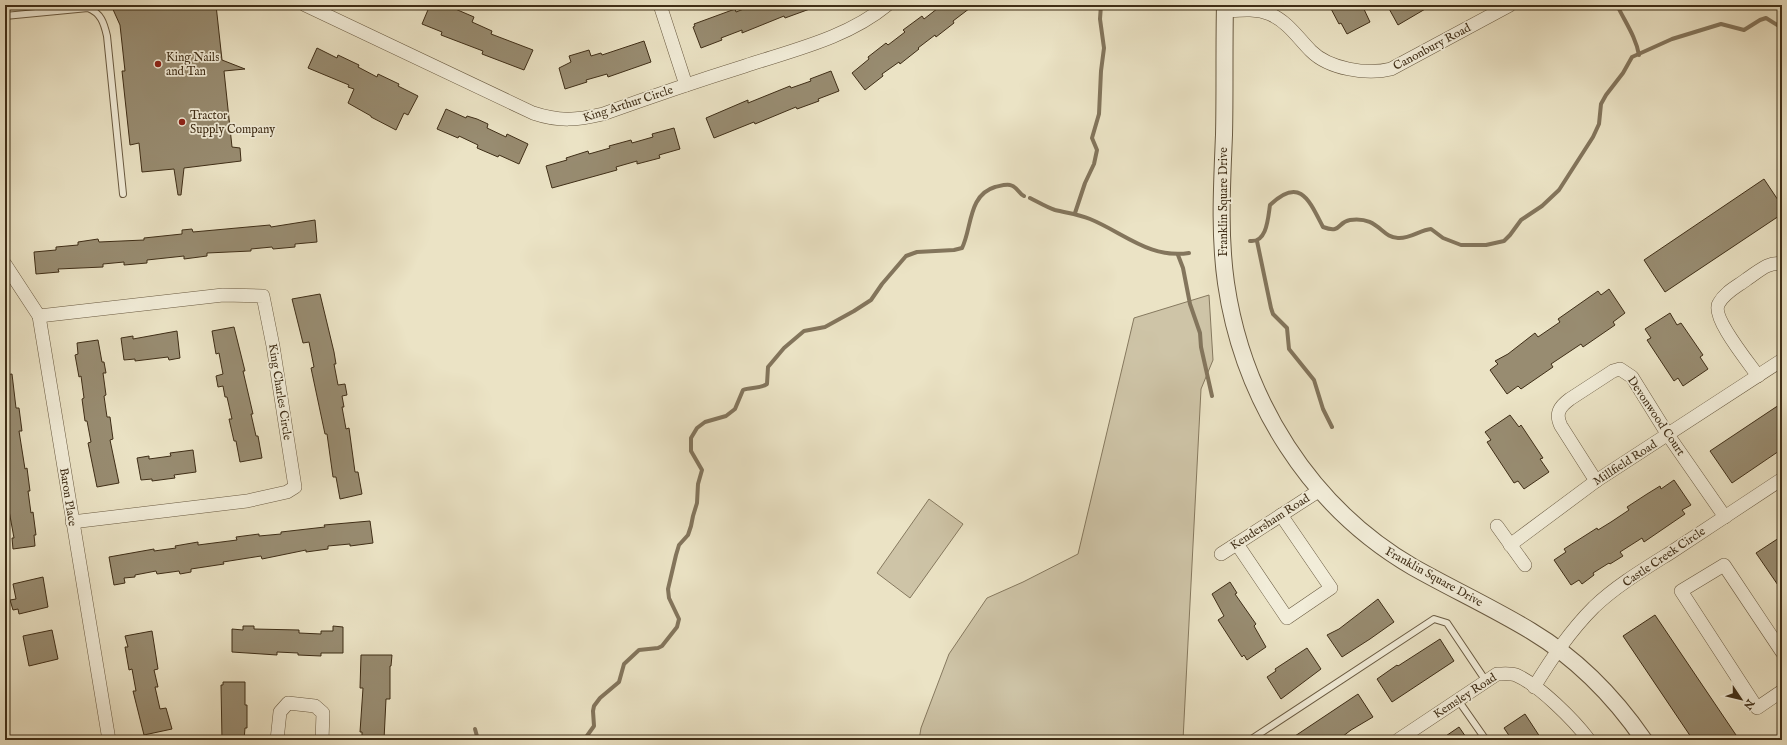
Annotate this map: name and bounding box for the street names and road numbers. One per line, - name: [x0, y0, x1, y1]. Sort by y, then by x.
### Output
- street label: Canonbury Road: [1391, 20, 1474, 74]
- street label: King Arthur Circle: [581, 82, 675, 126]
- street label: Franklin Square Drive: [1216, 147, 1232, 257]
- street label: King Charles Circle: [265, 343, 295, 442]
- street label: Devonwood Court: [1624, 373, 1688, 459]
- street label: Millfield Road: [1590, 437, 1660, 489]
- street label: Baron Place: [56, 467, 80, 528]
- street label: Kendersham Road: [1227, 490, 1313, 553]
- street label: Castle Creek Circle: [1620, 524, 1709, 590]
- street label: Franklin Square Drive: [1382, 544, 1486, 611]
- street label: Kemsley Road: [1431, 670, 1500, 722]

